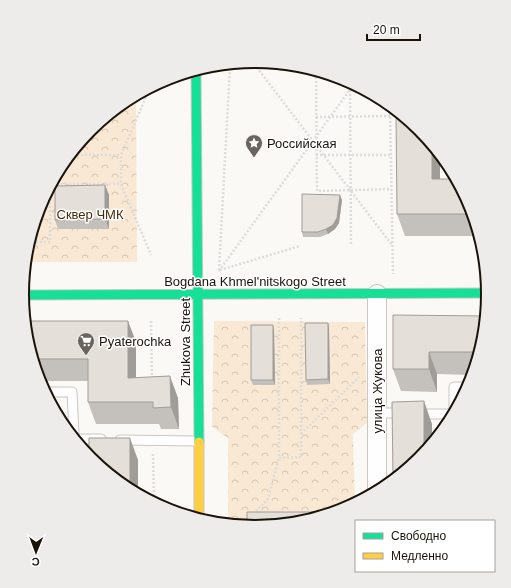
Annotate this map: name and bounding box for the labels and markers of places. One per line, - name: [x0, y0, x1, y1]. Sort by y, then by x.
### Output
- place icon: Российская: [244, 133, 264, 158]
- place label: Российская: [267, 136, 337, 151]
- supermarket icon: Pyaterochka: [76, 331, 96, 356]
- place label: Pyaterochka: [99, 334, 172, 349]

